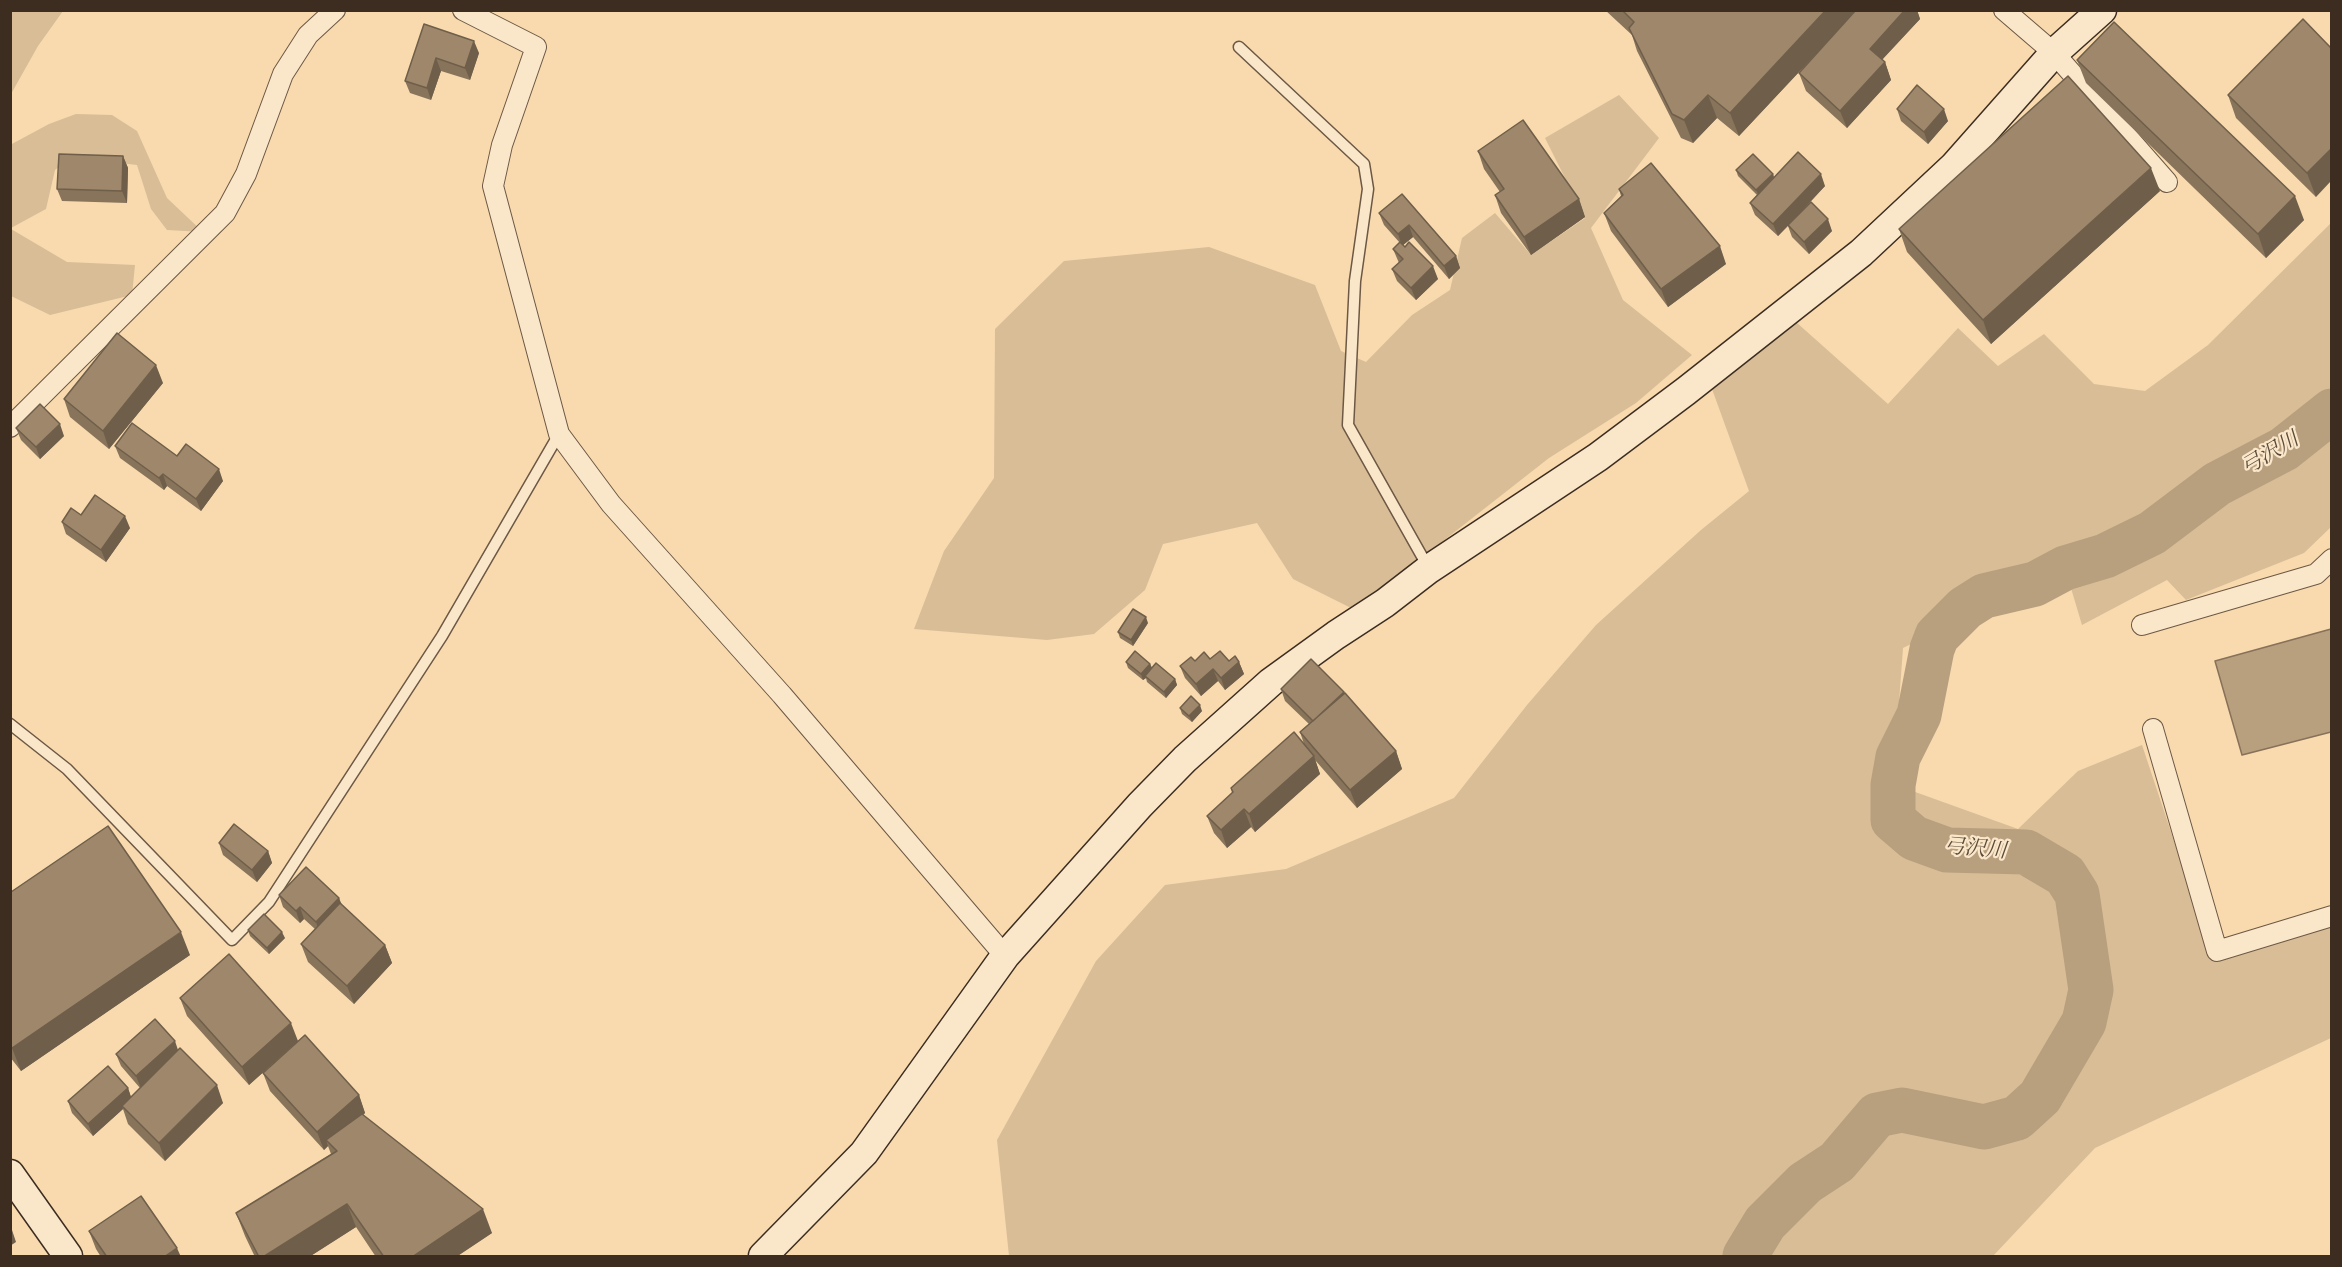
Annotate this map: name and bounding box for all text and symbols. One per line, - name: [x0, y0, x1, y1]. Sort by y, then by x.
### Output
- water label: 弓沢川: [2237, 427, 2303, 481]
- water label: 弓沢川: [1943, 834, 2007, 864]

